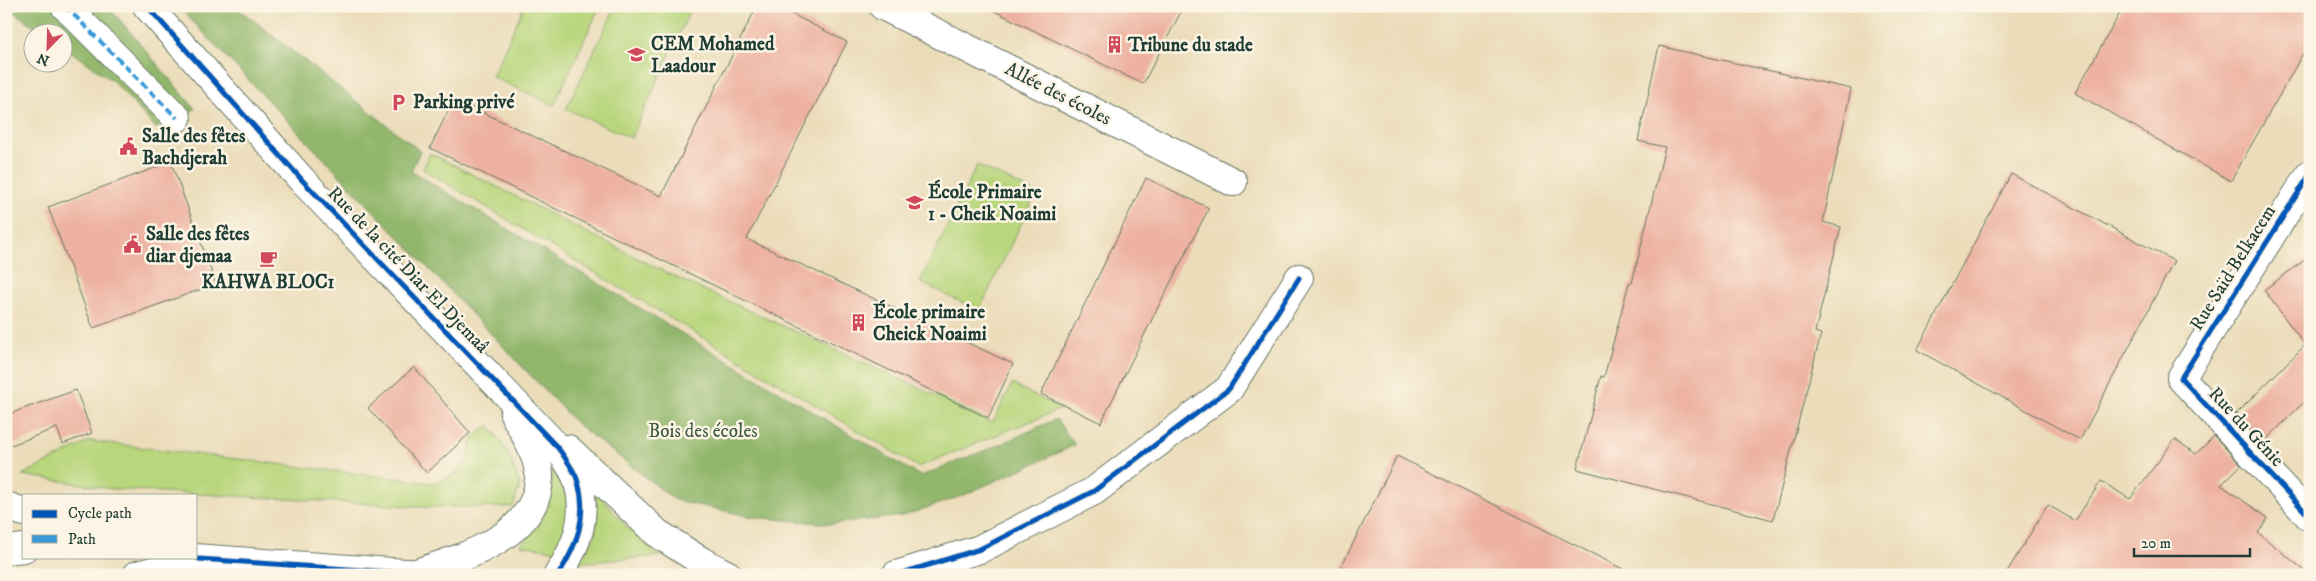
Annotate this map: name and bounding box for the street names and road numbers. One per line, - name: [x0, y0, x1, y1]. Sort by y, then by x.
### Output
- street label: Allée des écoles: [1001, 57, 1115, 131]
- street label: Rue de la cité Diar El Djemaâ: [322, 182, 494, 358]
- street label: Rue Saïd Belkacem: [2185, 201, 2281, 335]
- street label: Rue du Génie: [2203, 382, 2289, 472]

